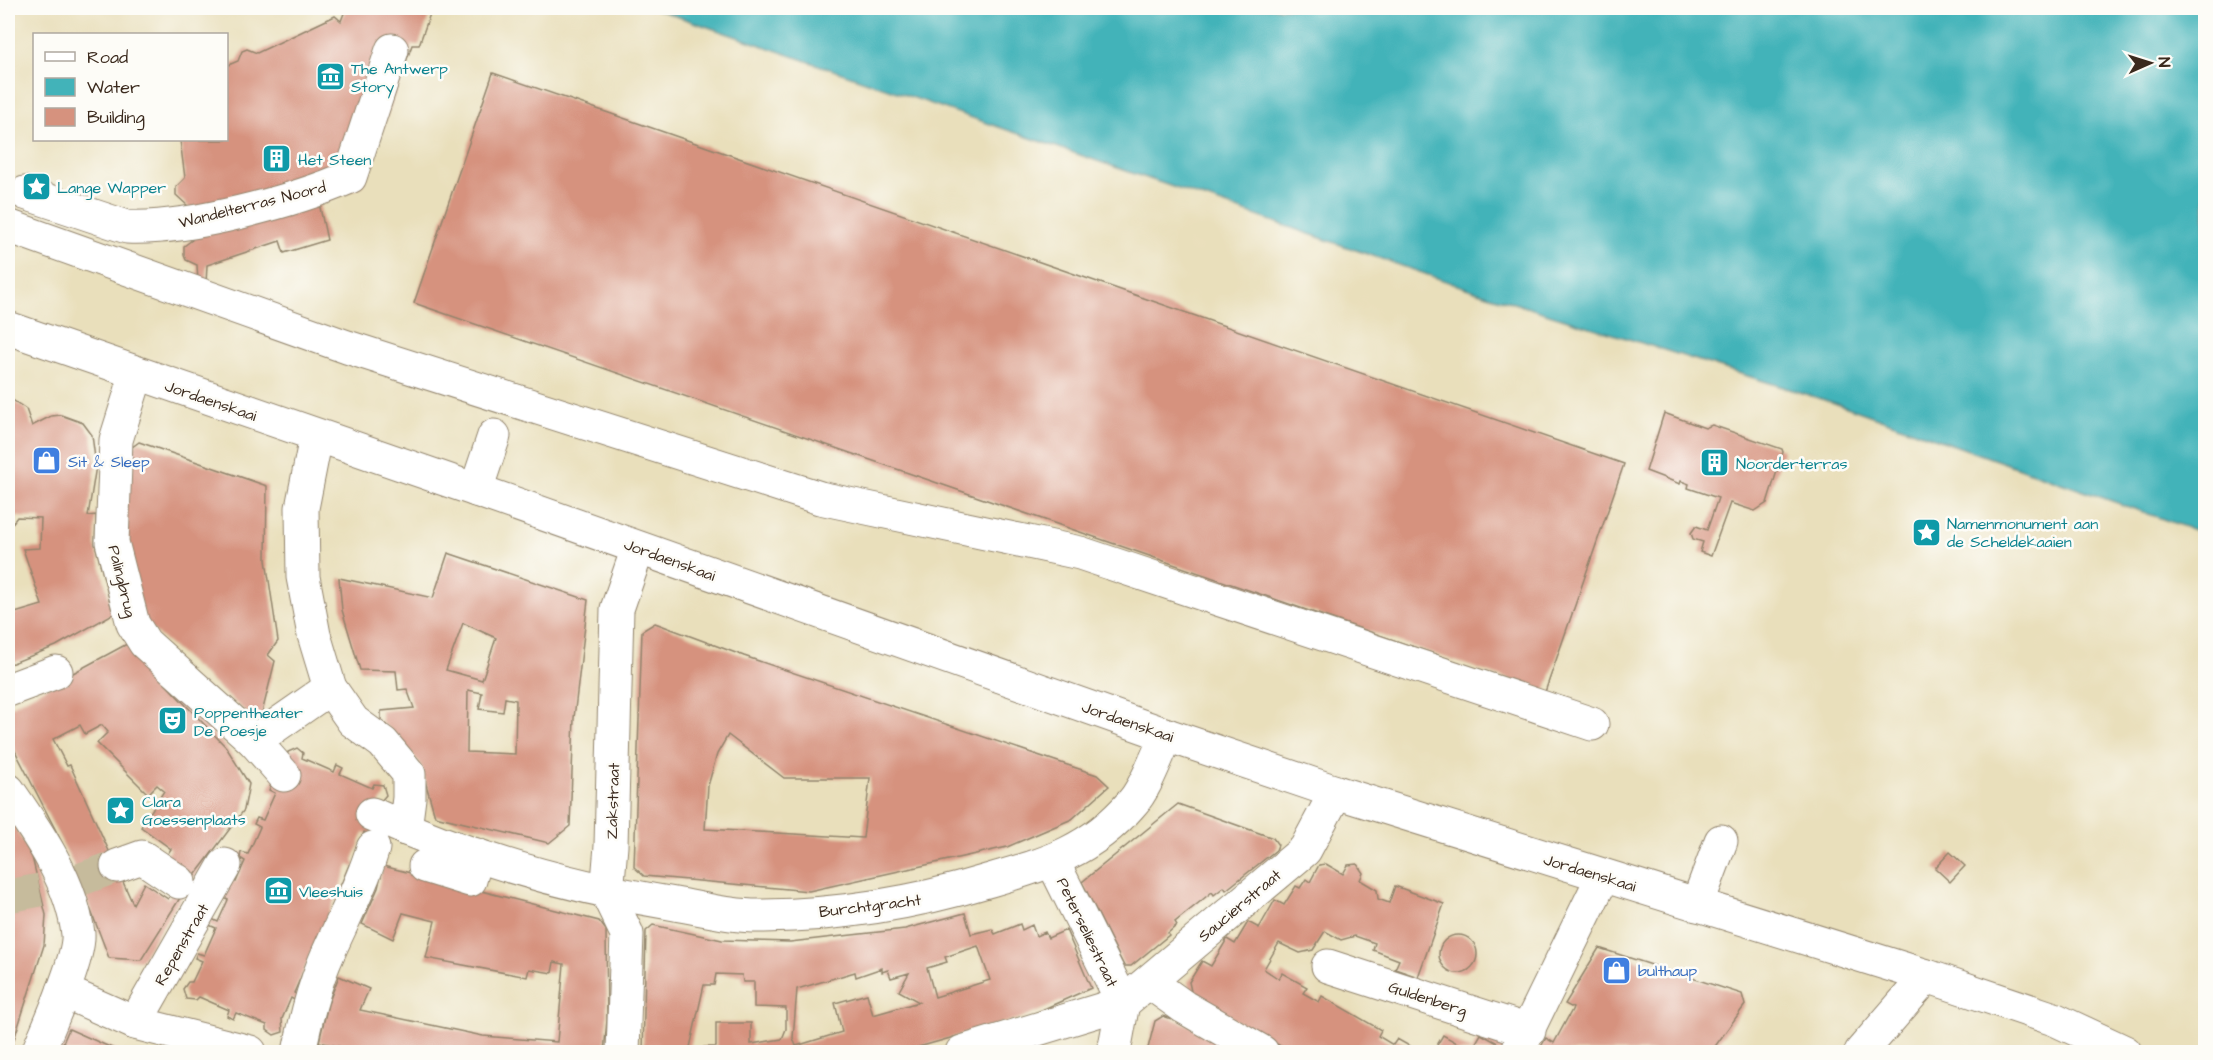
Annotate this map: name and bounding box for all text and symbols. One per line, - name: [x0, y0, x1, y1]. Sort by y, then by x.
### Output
- legend: [33, 33, 228, 141]
- north arrow: [2120, 33, 2180, 93]
- text: Road: [87, 45, 128, 70]
- text: N: [2153, 57, 2175, 68]
- place label: The Antwerp Story: [351, 58, 448, 99]
- museum icon: The Antwerp Story: [314, 61, 346, 93]
- text: Water: [87, 75, 140, 100]
- text: Building: [87, 105, 145, 131]
- building icon: Het Steen: [261, 143, 293, 175]
- place label: Het Steen: [298, 149, 371, 171]
- place icon: Lange Wapper: [20, 171, 52, 203]
- street label: Wandelterras Noord: [176, 176, 328, 234]
- place label: Lange Wapper: [57, 177, 166, 200]
- street label: Jordaenskaai: [162, 375, 260, 427]
- shop icon: Sit & Sleep: [31, 445, 63, 477]
- building icon: Noorderterras: [1699, 447, 1731, 479]
- place label: Sit & Sleep: [68, 451, 150, 473]
- place label: Noorderterras: [1736, 453, 1848, 475]
- place label: Namenmonument aan de Scheldekaaien: [1947, 513, 2098, 553]
- place icon: Namenmonument aan de Scheldekaaien: [1910, 516, 1942, 548]
- street label: Jordaenskaai: [621, 533, 719, 587]
- street label: Palingbrug: [101, 543, 142, 620]
- street label: Jordaenskaai: [1079, 696, 1177, 748]
- place label: Poppentheater De Poesje: [194, 702, 303, 742]
- theatre icon: Poppentheater De Poesje: [157, 705, 189, 737]
- street label: Zakstraat: [601, 762, 625, 840]
- place label: Clara Goessenplaats: [142, 791, 246, 831]
- place icon: Clara Goessenplaats: [105, 794, 137, 826]
- street label: Jordaenskaai: [1541, 848, 1639, 898]
- street label: Saucierstraat: [1193, 864, 1286, 947]
- street label: Peterseliestraat: [1051, 874, 1123, 991]
- museum icon: Vleeshuis: [262, 875, 294, 907]
- place label: Vleeshuis: [299, 881, 363, 903]
- street label: Burchtgracht: [818, 889, 923, 924]
- street label: Repenstraat: [149, 899, 215, 990]
- shop icon: bulthaup: [1601, 954, 1633, 986]
- place label: bulthaup: [1638, 960, 1697, 982]
- street label: Guldenberg: [1385, 976, 1470, 1023]

